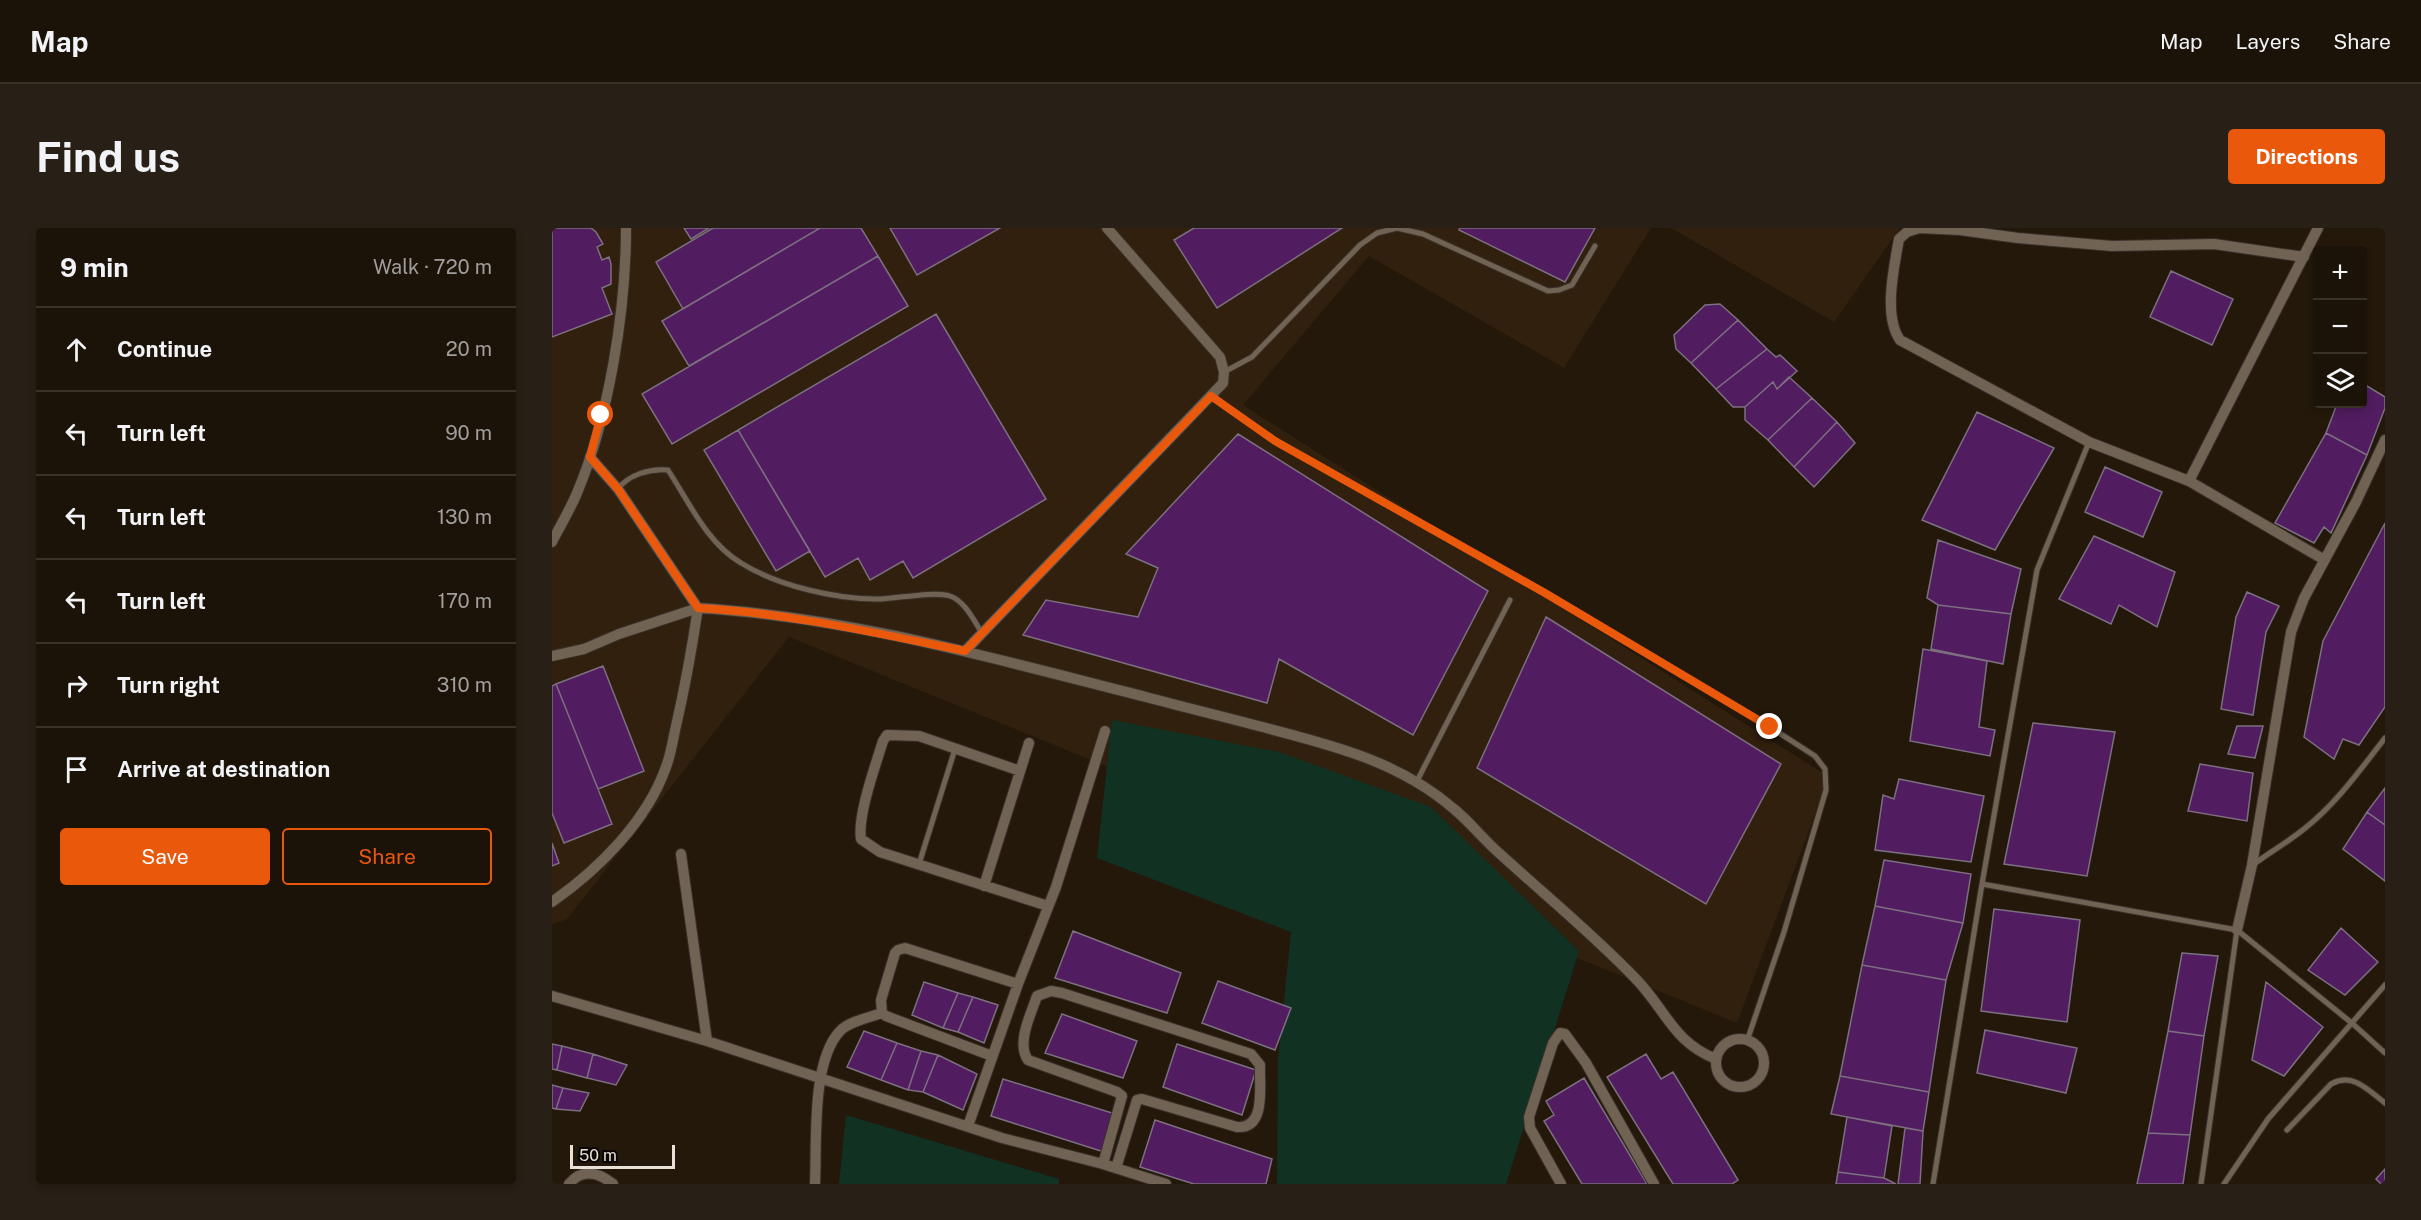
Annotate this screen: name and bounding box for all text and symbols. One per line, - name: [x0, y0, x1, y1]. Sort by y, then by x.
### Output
- text: Map: [30, 25, 89, 58]
- text: Map: [2160, 29, 2203, 54]
- text: Layers: [2236, 29, 2300, 54]
- text: Share: [2333, 29, 2391, 54]
- button: Directions: [2228, 129, 2385, 184]
- text: Find us: [36, 132, 180, 181]
- map controls: [2313, 246, 2367, 408]
- button: +: [2313, 246, 2367, 300]
- text: 9 min: [60, 252, 129, 283]
- text: Walk · 720 m: [373, 255, 492, 279]
- button: −: [2313, 300, 2367, 354]
- icon: ahead: [60, 333, 93, 366]
- text: Continue: [117, 336, 212, 362]
- text: 20 m: [446, 337, 492, 361]
- button: layers: [2313, 354, 2367, 408]
- route start: [587, 401, 613, 427]
- icon: left: [60, 417, 93, 450]
- text: Turn left: [117, 420, 206, 446]
- text: 90 m: [445, 421, 492, 445]
- icon: left: [60, 501, 93, 534]
- text: Turn left: [117, 504, 206, 530]
- text: 130 m: [437, 505, 492, 529]
- icon: left: [60, 585, 93, 618]
- text: Turn left: [117, 588, 206, 614]
- text: 170 m: [438, 589, 492, 613]
- icon: right: [60, 669, 93, 702]
- text: Turn right: [117, 672, 220, 698]
- text: 310 m: [437, 673, 492, 697]
- route end: [1756, 713, 1782, 739]
- icon: arrive: [60, 753, 93, 786]
- text: Arrive at destination: [117, 756, 330, 782]
- button: Save: [60, 828, 270, 885]
- button: Share: [282, 828, 492, 885]
- scale bar: [570, 1142, 675, 1170]
- text: 50 m: [579, 1146, 617, 1165]

